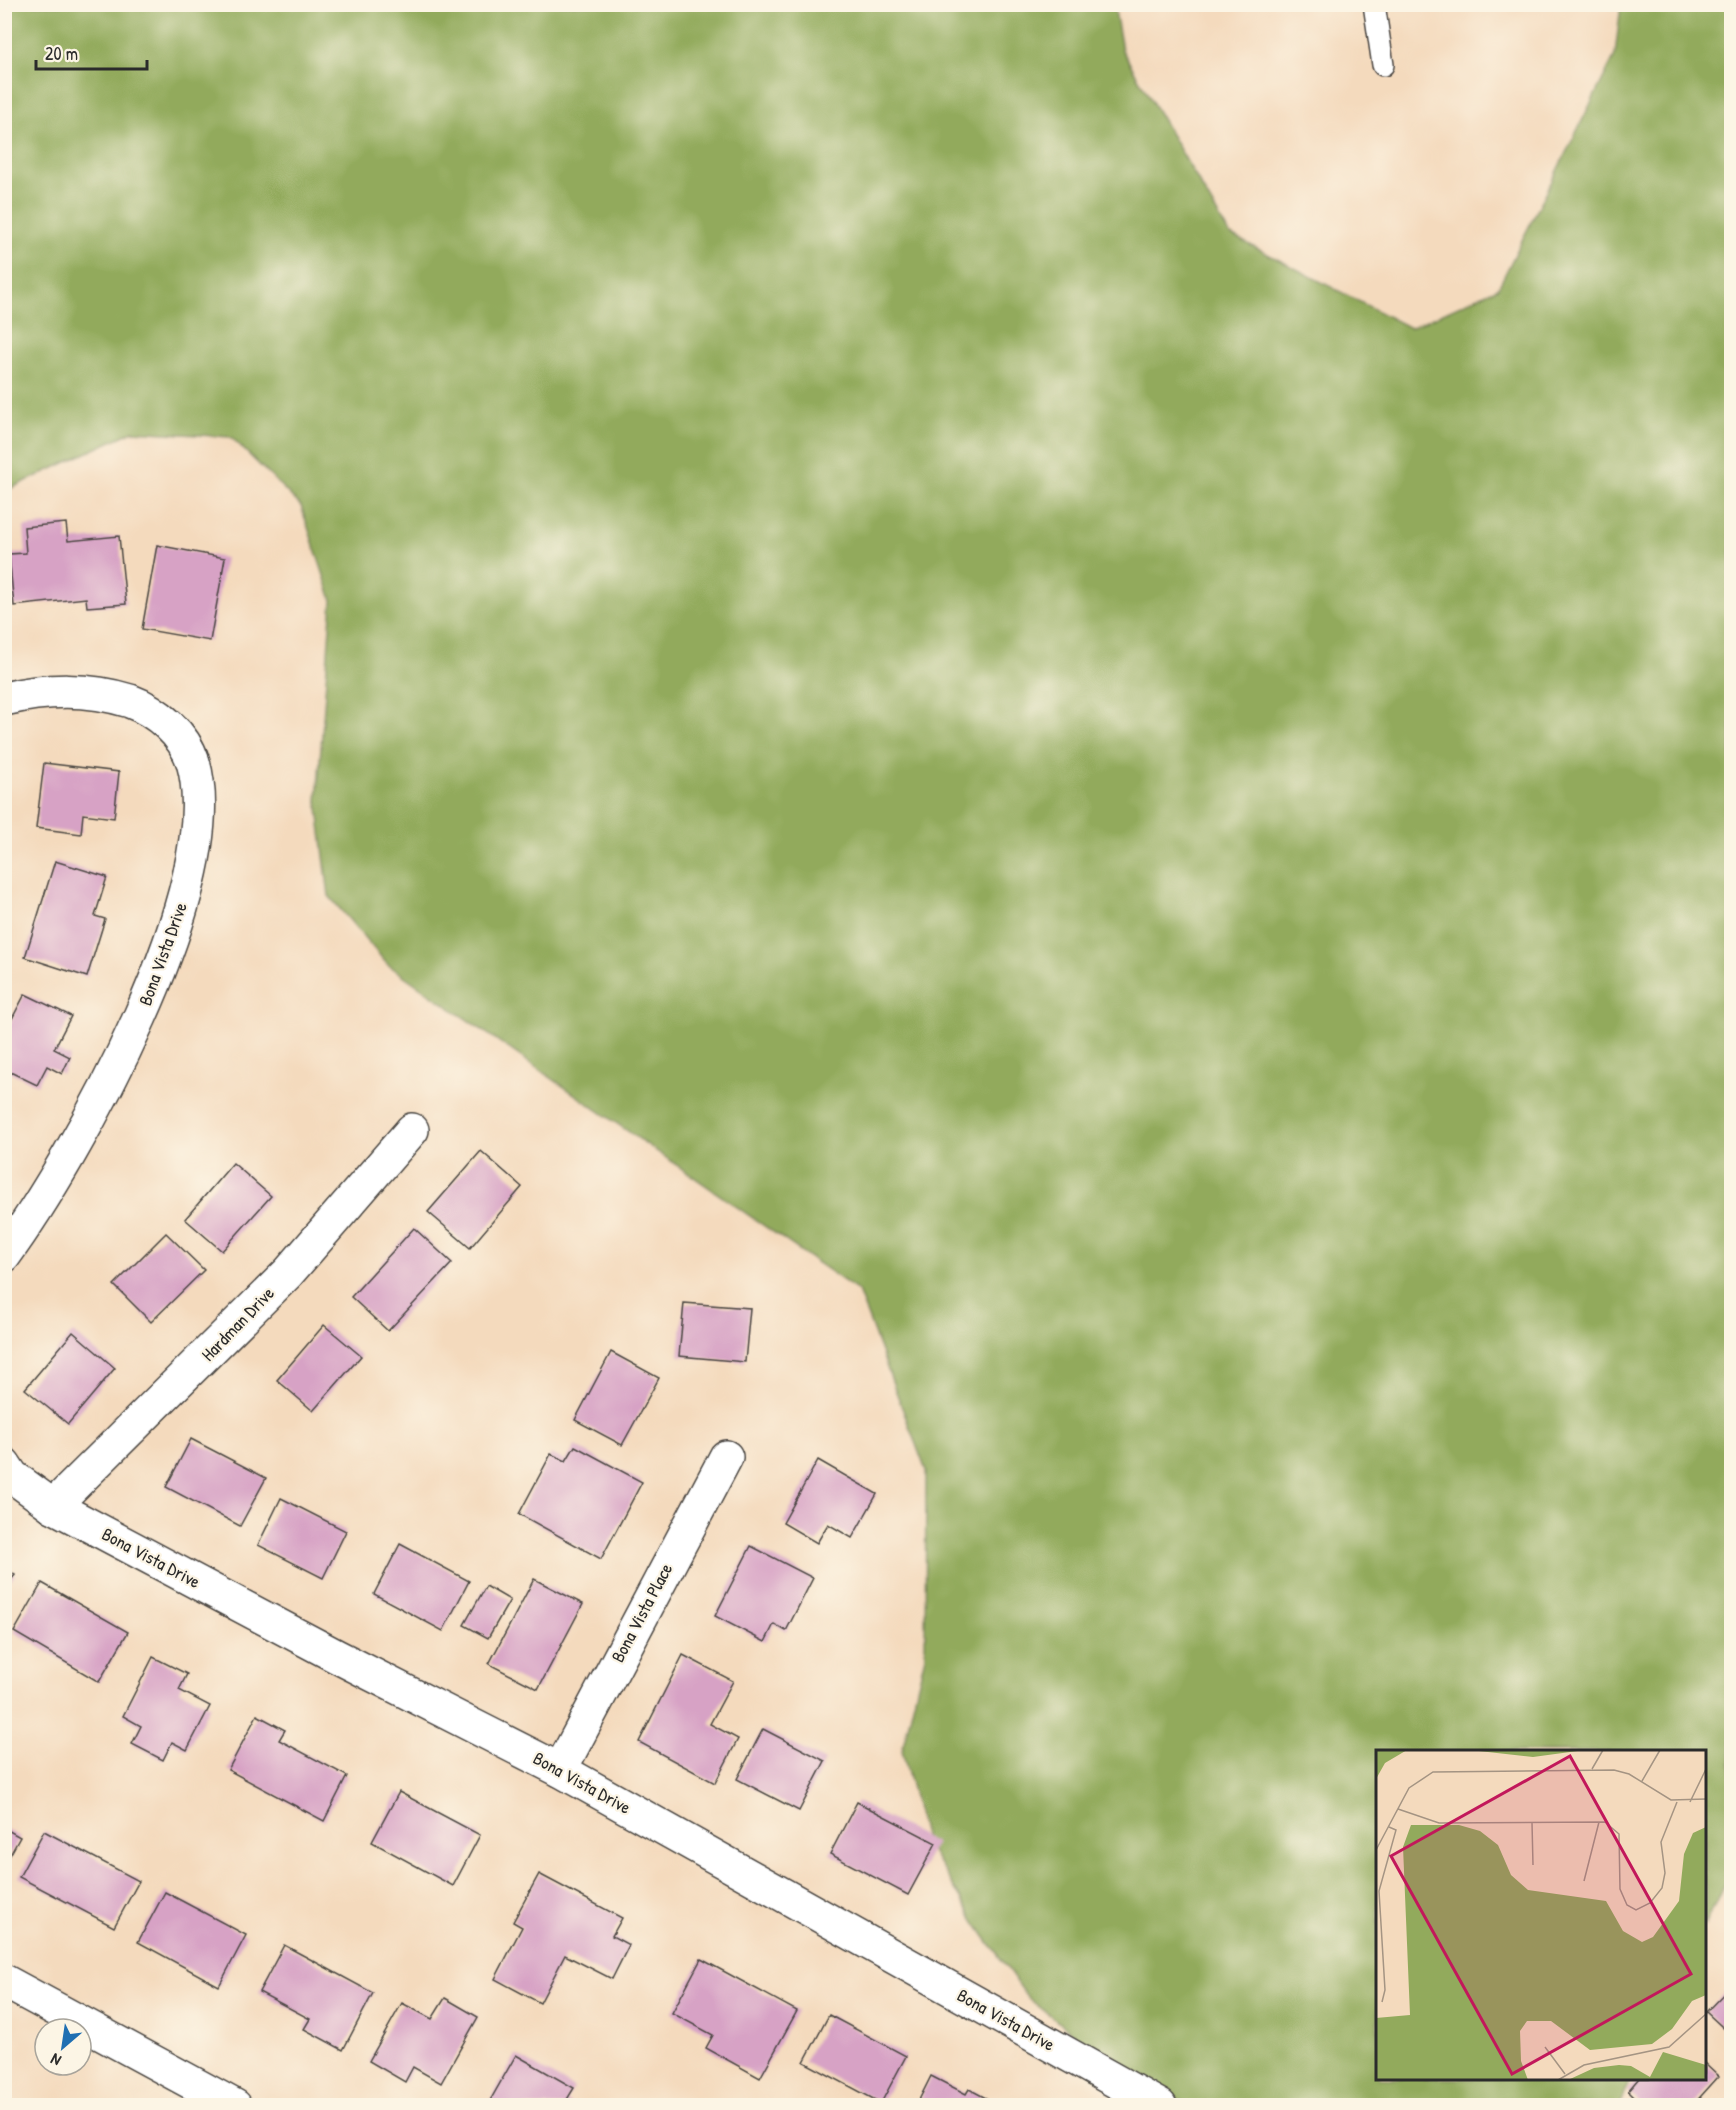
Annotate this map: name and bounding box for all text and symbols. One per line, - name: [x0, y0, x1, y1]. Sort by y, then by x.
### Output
- scale bar: [36, 33, 147, 71]
- text: 20 m: [45, 41, 78, 66]
- street label: Bona Vista Drive: [132, 899, 193, 1009]
- street label: Hardman Drive: [196, 1281, 280, 1366]
- street label: Bona Vista Drive: [98, 1521, 205, 1594]
- street label: Bona Vista Place: [605, 1559, 678, 1667]
- street label: Bona Vista Drive: [529, 1745, 636, 1820]
- inset map: [1376, 1750, 1706, 2080]
- street label: Bona Vista Drive: [953, 1982, 1060, 2057]
- north arrow: [33, 2017, 93, 2077]
- text: N: [46, 2048, 65, 2072]

